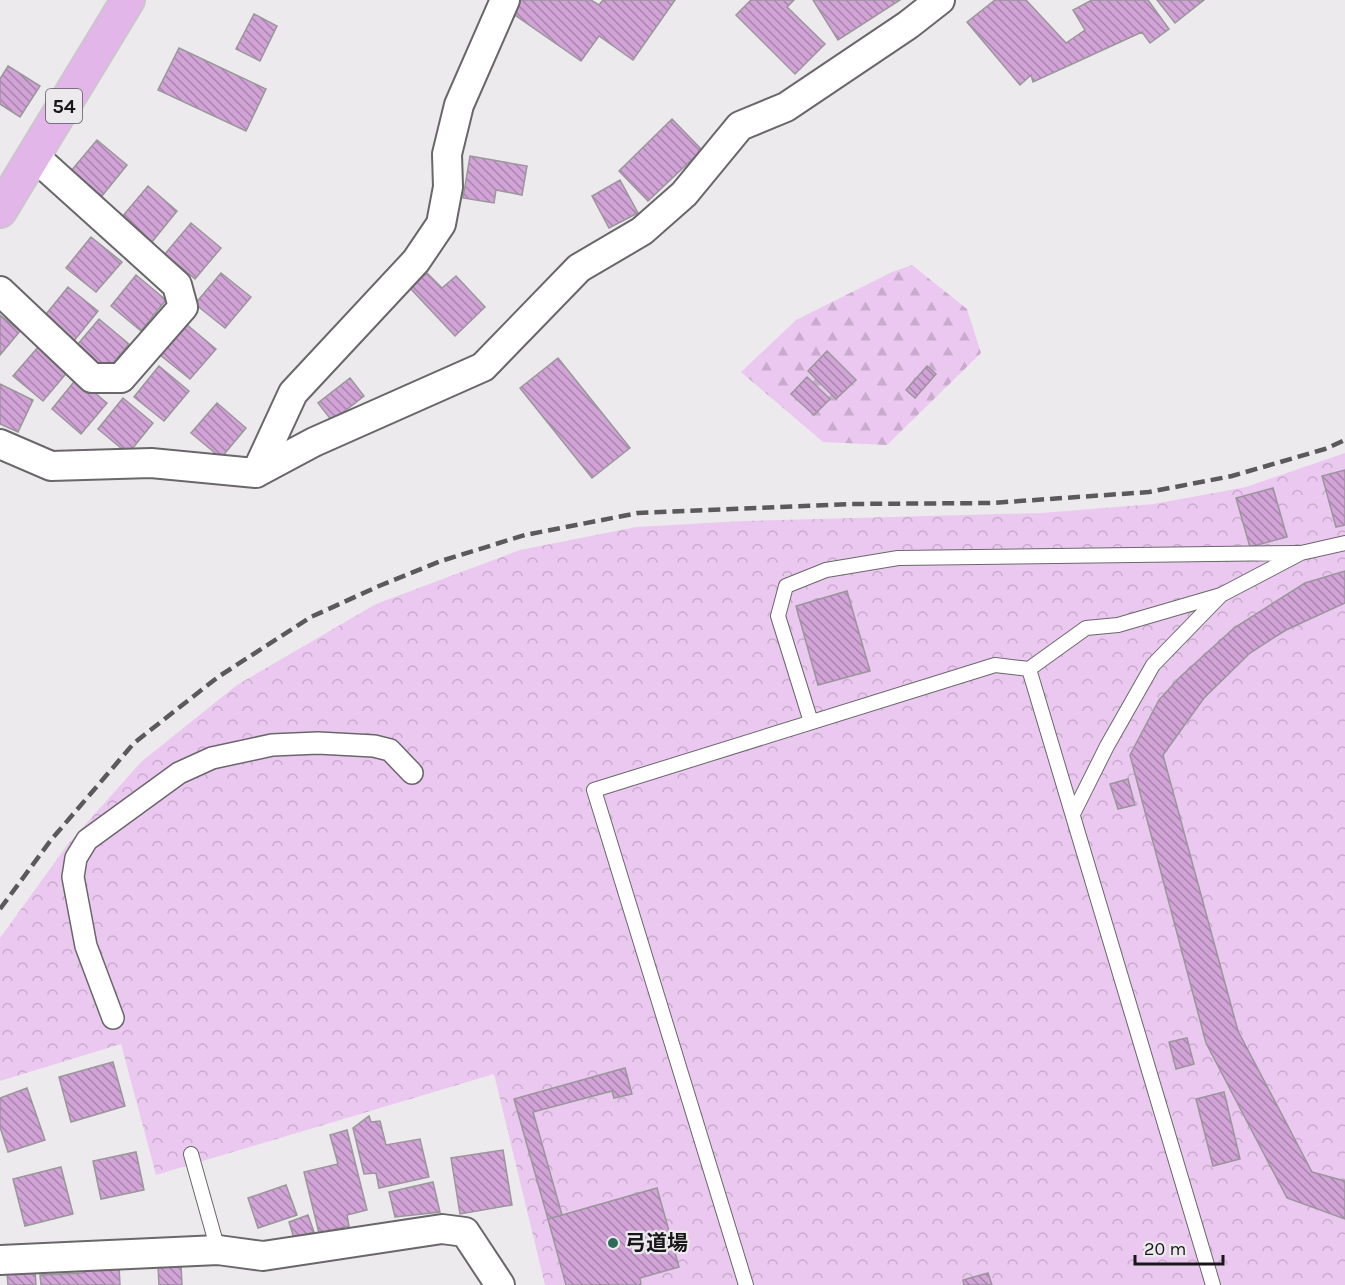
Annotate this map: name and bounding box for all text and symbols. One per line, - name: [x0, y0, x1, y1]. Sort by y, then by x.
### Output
- road number: 54: [46, 89, 82, 123]
- scale bar: [1135, 1228, 1224, 1266]
- place label: 弓道場: [625, 1231, 688, 1255]
- marker: 弓道場: [606, 1236, 620, 1250]
- text: 20 m: [1144, 1238, 1186, 1260]

